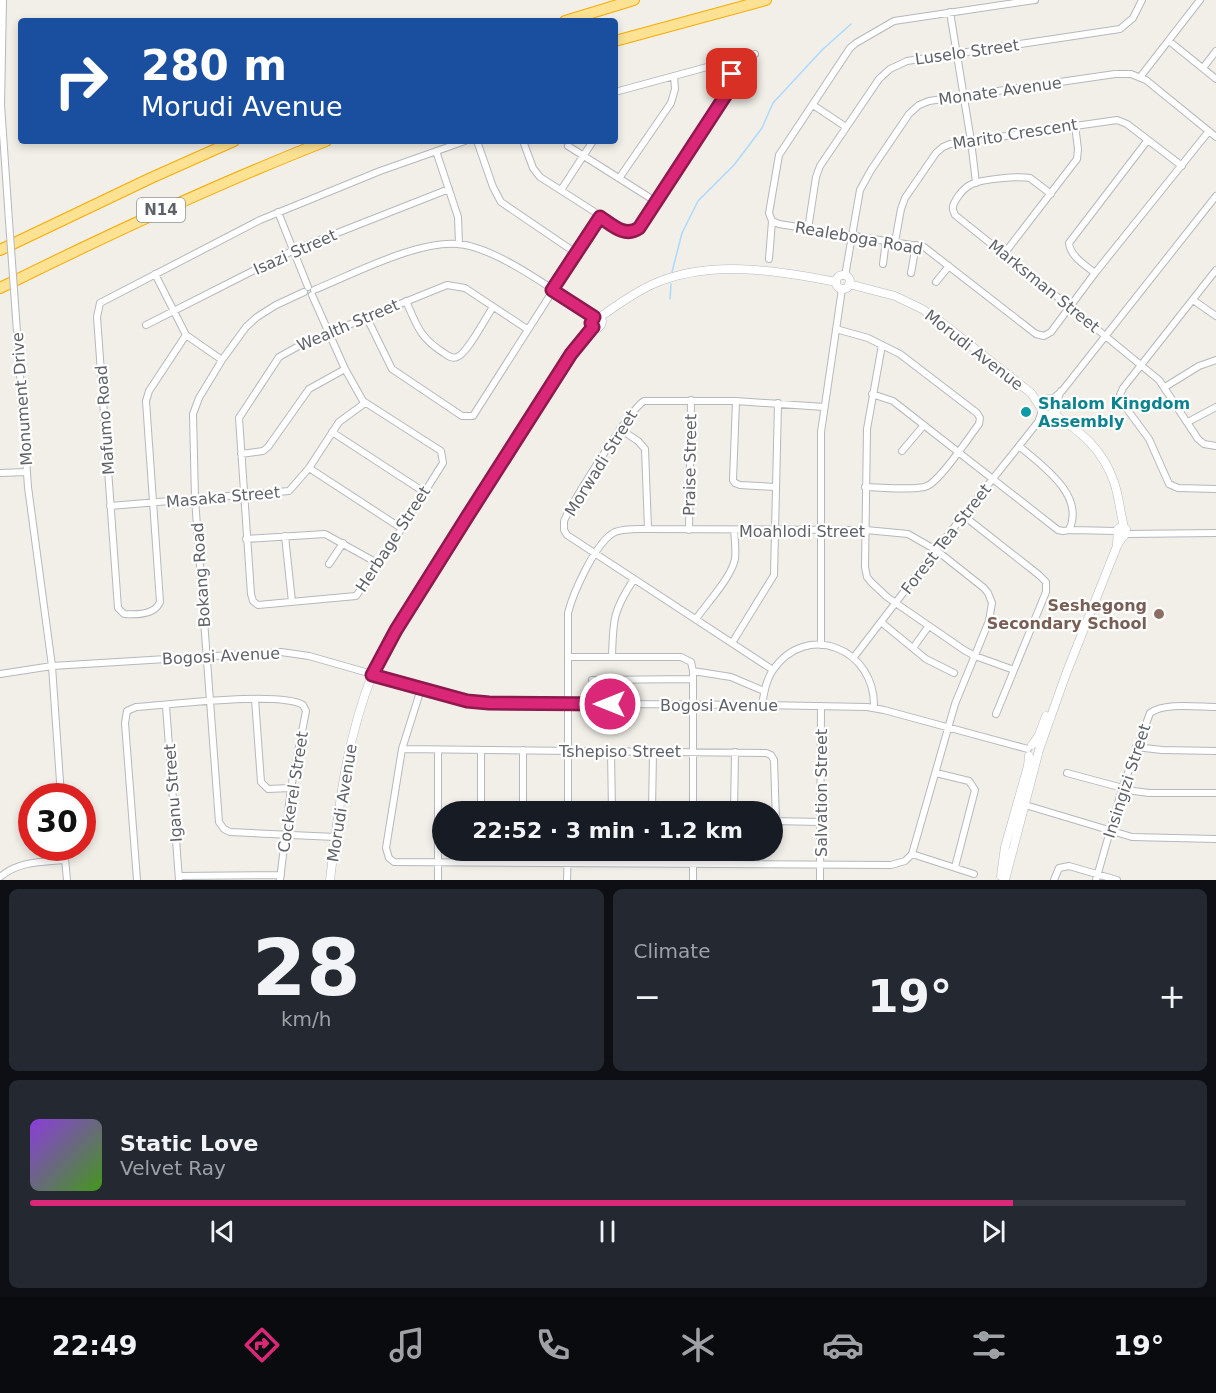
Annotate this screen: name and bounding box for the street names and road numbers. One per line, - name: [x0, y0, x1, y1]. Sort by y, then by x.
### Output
- street label: Luselo Street: [914, 35, 1020, 69]
- street label: Monate Avenue: [937, 73, 1063, 109]
- street label: Marito Crescent: [951, 115, 1079, 153]
- road number: N14: [137, 198, 185, 222]
- street label: Realeboga Road: [794, 217, 924, 259]
- street label: Isazi Street: [250, 225, 340, 279]
- street label: Marksman Street: [985, 235, 1103, 337]
- street label: Wealth Street: [294, 295, 402, 355]
- street label: Morudi Avenue: [921, 306, 1027, 394]
- street label: Monument Drive: [8, 332, 36, 466]
- street label: Mafumo Road: [92, 364, 118, 476]
- street label: Morwadi Street: [561, 406, 641, 520]
- street label: Praise Street: [680, 414, 700, 516]
- street label: Forest Tea Street: [897, 480, 995, 598]
- street label: Masaka Street: [165, 483, 281, 511]
- street label: Herbage Street: [352, 483, 434, 595]
- street label: Bokang Road: [188, 522, 214, 628]
- street label: Moahlodi Street: [739, 522, 865, 541]
- street label: Bogosi Avenue: [162, 643, 280, 669]
- street label: Bogosi Avenue: [660, 696, 778, 715]
- street label: Insingizi Street: [1100, 722, 1154, 840]
- street label: Salvation Street: [812, 729, 831, 857]
- street label: Cockerel Street: [274, 730, 312, 854]
- street label: Tshepiso Street: [558, 742, 681, 761]
- street label: Iganu Street: [160, 743, 186, 843]
- street label: Morudi Avenue: [323, 743, 361, 863]

